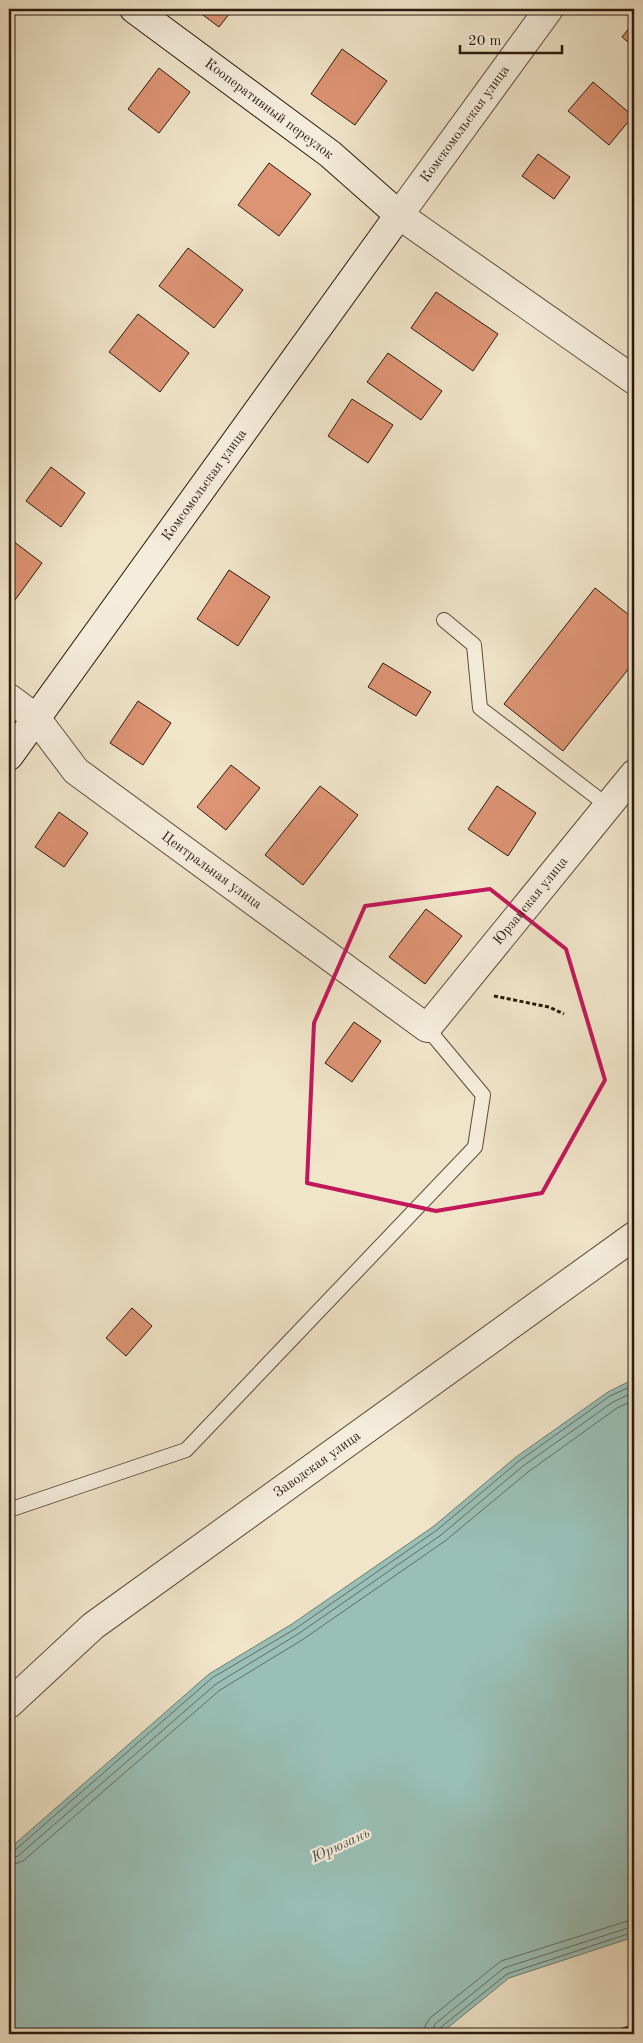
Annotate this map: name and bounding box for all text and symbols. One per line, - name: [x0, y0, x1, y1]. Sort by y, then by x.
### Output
- scale bar: [460, 22, 563, 54]
- text: 20 m: [468, 34, 502, 49]
- street label: Кооперативный переулок: [202, 56, 336, 162]
- street label: Комскомольская улица: [418, 63, 512, 185]
- street label: Комсомольская улица: [159, 427, 249, 544]
- street label: Центральная улица: [159, 829, 264, 912]
- street label: Юрзанская улица: [491, 854, 571, 948]
- street label: Заводская улица: [271, 1429, 363, 1500]
- water label: Юрюзань: [308, 1826, 373, 1867]

